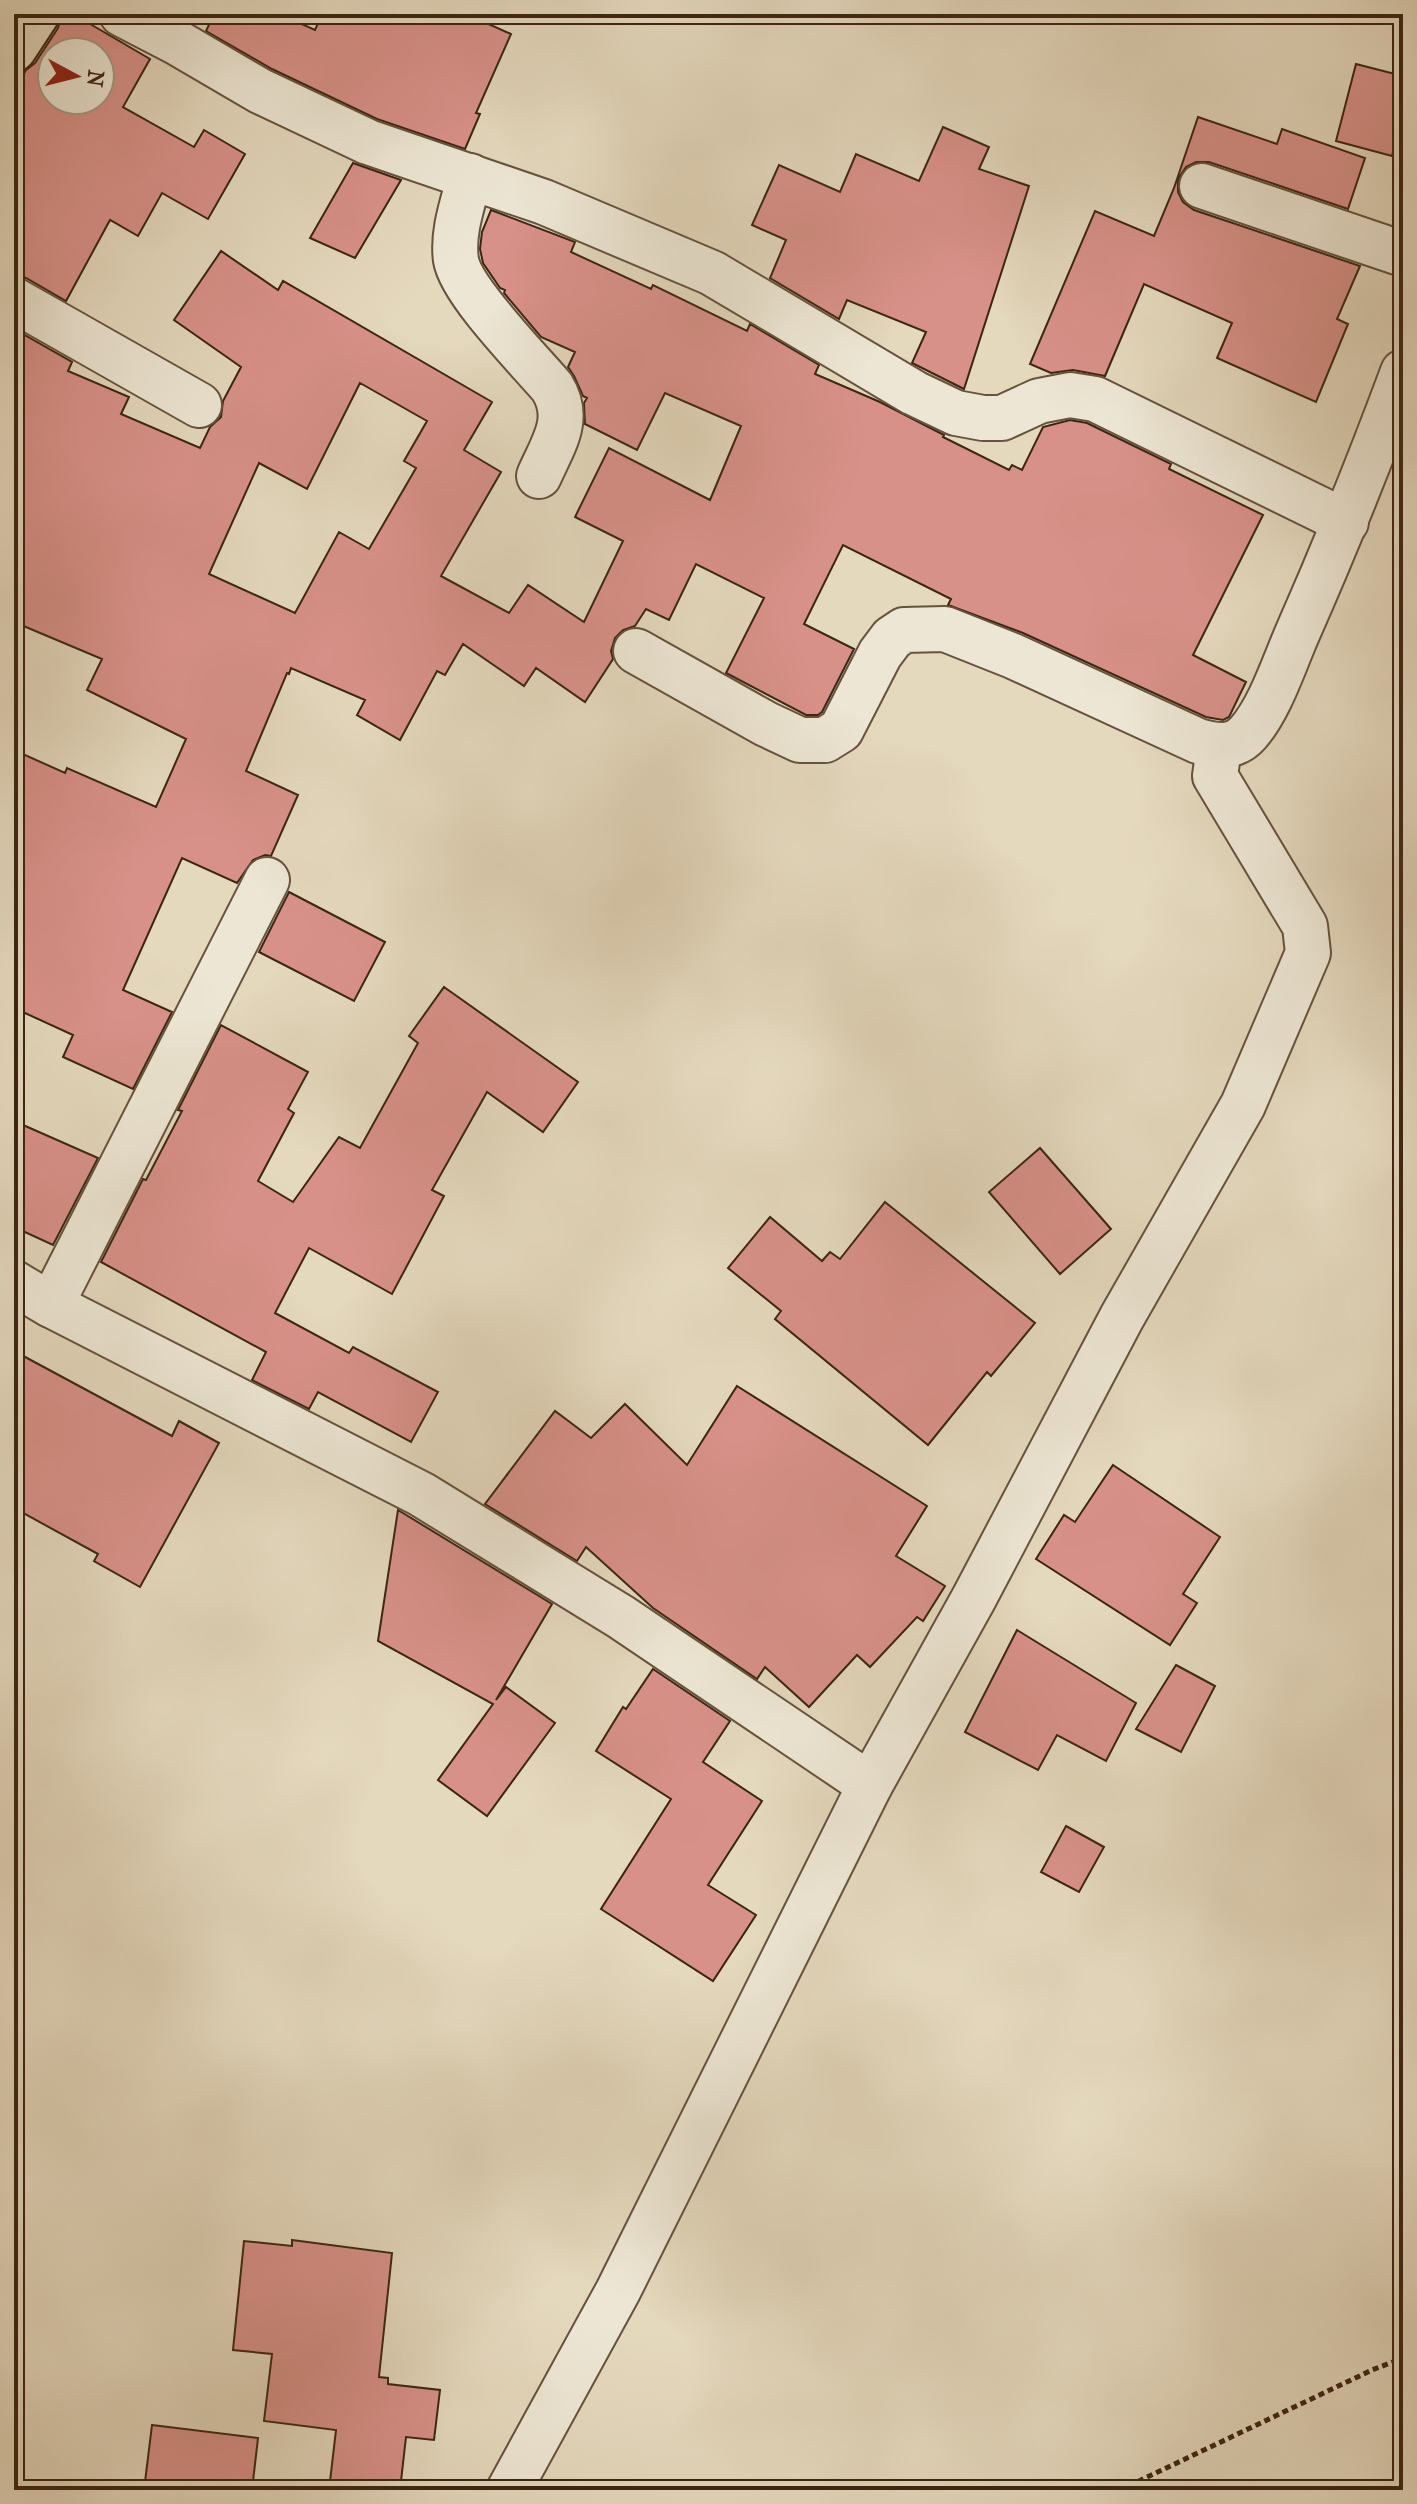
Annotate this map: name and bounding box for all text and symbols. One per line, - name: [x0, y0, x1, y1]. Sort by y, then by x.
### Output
- north arrow: [36, 36, 116, 116]
- text: N: [81, 68, 109, 88]

